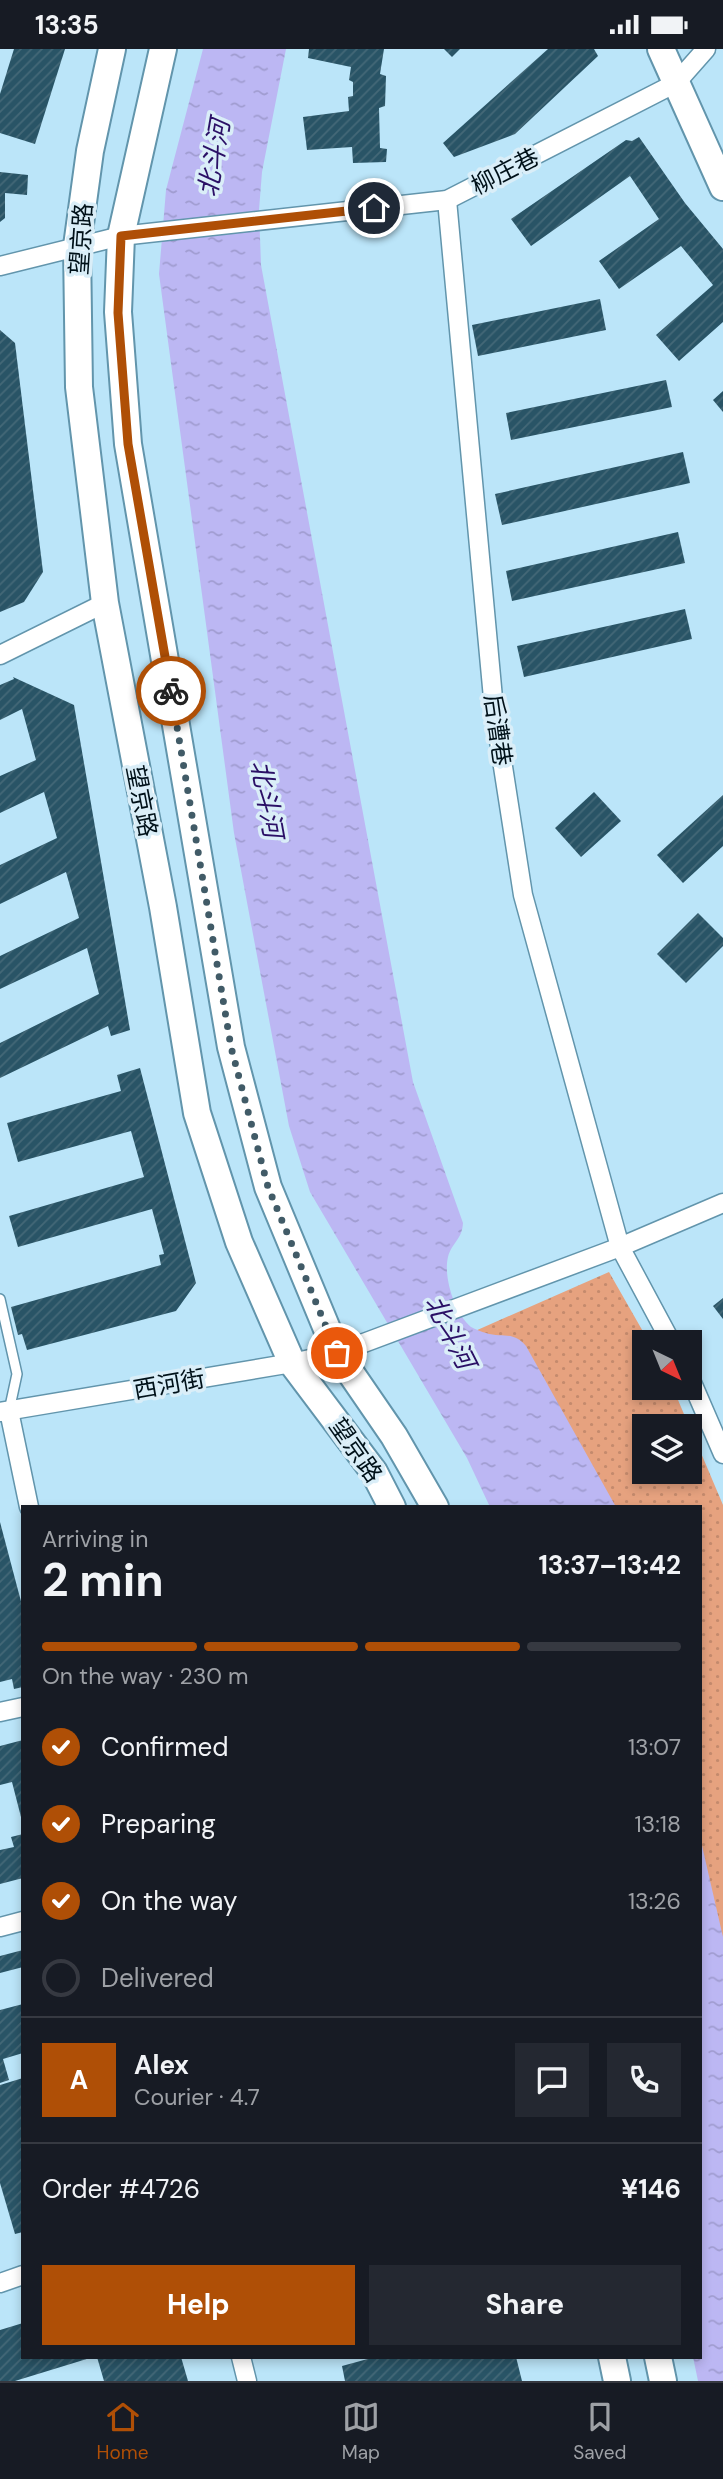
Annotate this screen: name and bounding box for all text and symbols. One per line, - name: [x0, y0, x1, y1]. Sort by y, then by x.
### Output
- text: 13:35: [35, 8, 99, 42]
- water label: 北斗河: [190, 112, 238, 199]
- street label: 柳庄巷: [466, 141, 544, 201]
- pin: [344, 178, 404, 238]
- icon: home: [355, 189, 393, 227]
- street label: 望京路: [63, 202, 99, 276]
- courier: [136, 656, 206, 726]
- icon: bike: [152, 672, 190, 710]
- street label: 后漕巷: [478, 692, 518, 768]
- water label: 北斗河: [243, 758, 291, 845]
- street label: 望京路: [120, 763, 164, 839]
- water label: 北斗河: [417, 1290, 485, 1379]
- pin: [307, 1323, 367, 1383]
- north arrow: [632, 1330, 702, 1400]
- map controls: [632, 1330, 702, 1484]
- icon: bag: [318, 1334, 356, 1372]
- street label: 西河街: [131, 1362, 207, 1406]
- street label: 望京路: [323, 1412, 389, 1488]
- button: layers: [632, 1414, 702, 1484]
- text: Arriving in: [42, 1524, 148, 1554]
- text: 13:37–13:42: [538, 1548, 681, 1582]
- text: 2 min: [42, 1550, 164, 1610]
- text: On the way · 230 m: [42, 1661, 249, 1691]
- icon: check: [42, 1728, 80, 1766]
- text: Confirmed: [101, 1730, 228, 1764]
- text: 13:07: [628, 1732, 681, 1762]
- icon: check: [42, 1805, 80, 1843]
- text: Preparing: [101, 1807, 216, 1841]
- text: 13:18: [634, 1809, 681, 1839]
- icon: check: [42, 1882, 80, 1920]
- text: On the way: [101, 1884, 237, 1918]
- text: 13:26: [628, 1886, 681, 1916]
- text: Delivered: [101, 1961, 214, 1995]
- button: chat: [515, 2043, 589, 2117]
- button: phone: [607, 2043, 681, 2117]
- text: Alex: [134, 2048, 189, 2082]
- text: A: [70, 2063, 88, 2097]
- text: Courier · 4.7: [134, 2082, 260, 2112]
- text: Order #4726: [42, 2172, 200, 2206]
- text: ¥146: [621, 2172, 681, 2206]
- button: Help: [42, 2265, 355, 2345]
- button: Share: [369, 2265, 681, 2345]
- tab: Home: [97, 2398, 149, 2465]
- tab: Map: [342, 2398, 380, 2465]
- tab: Saved: [573, 2398, 626, 2465]

